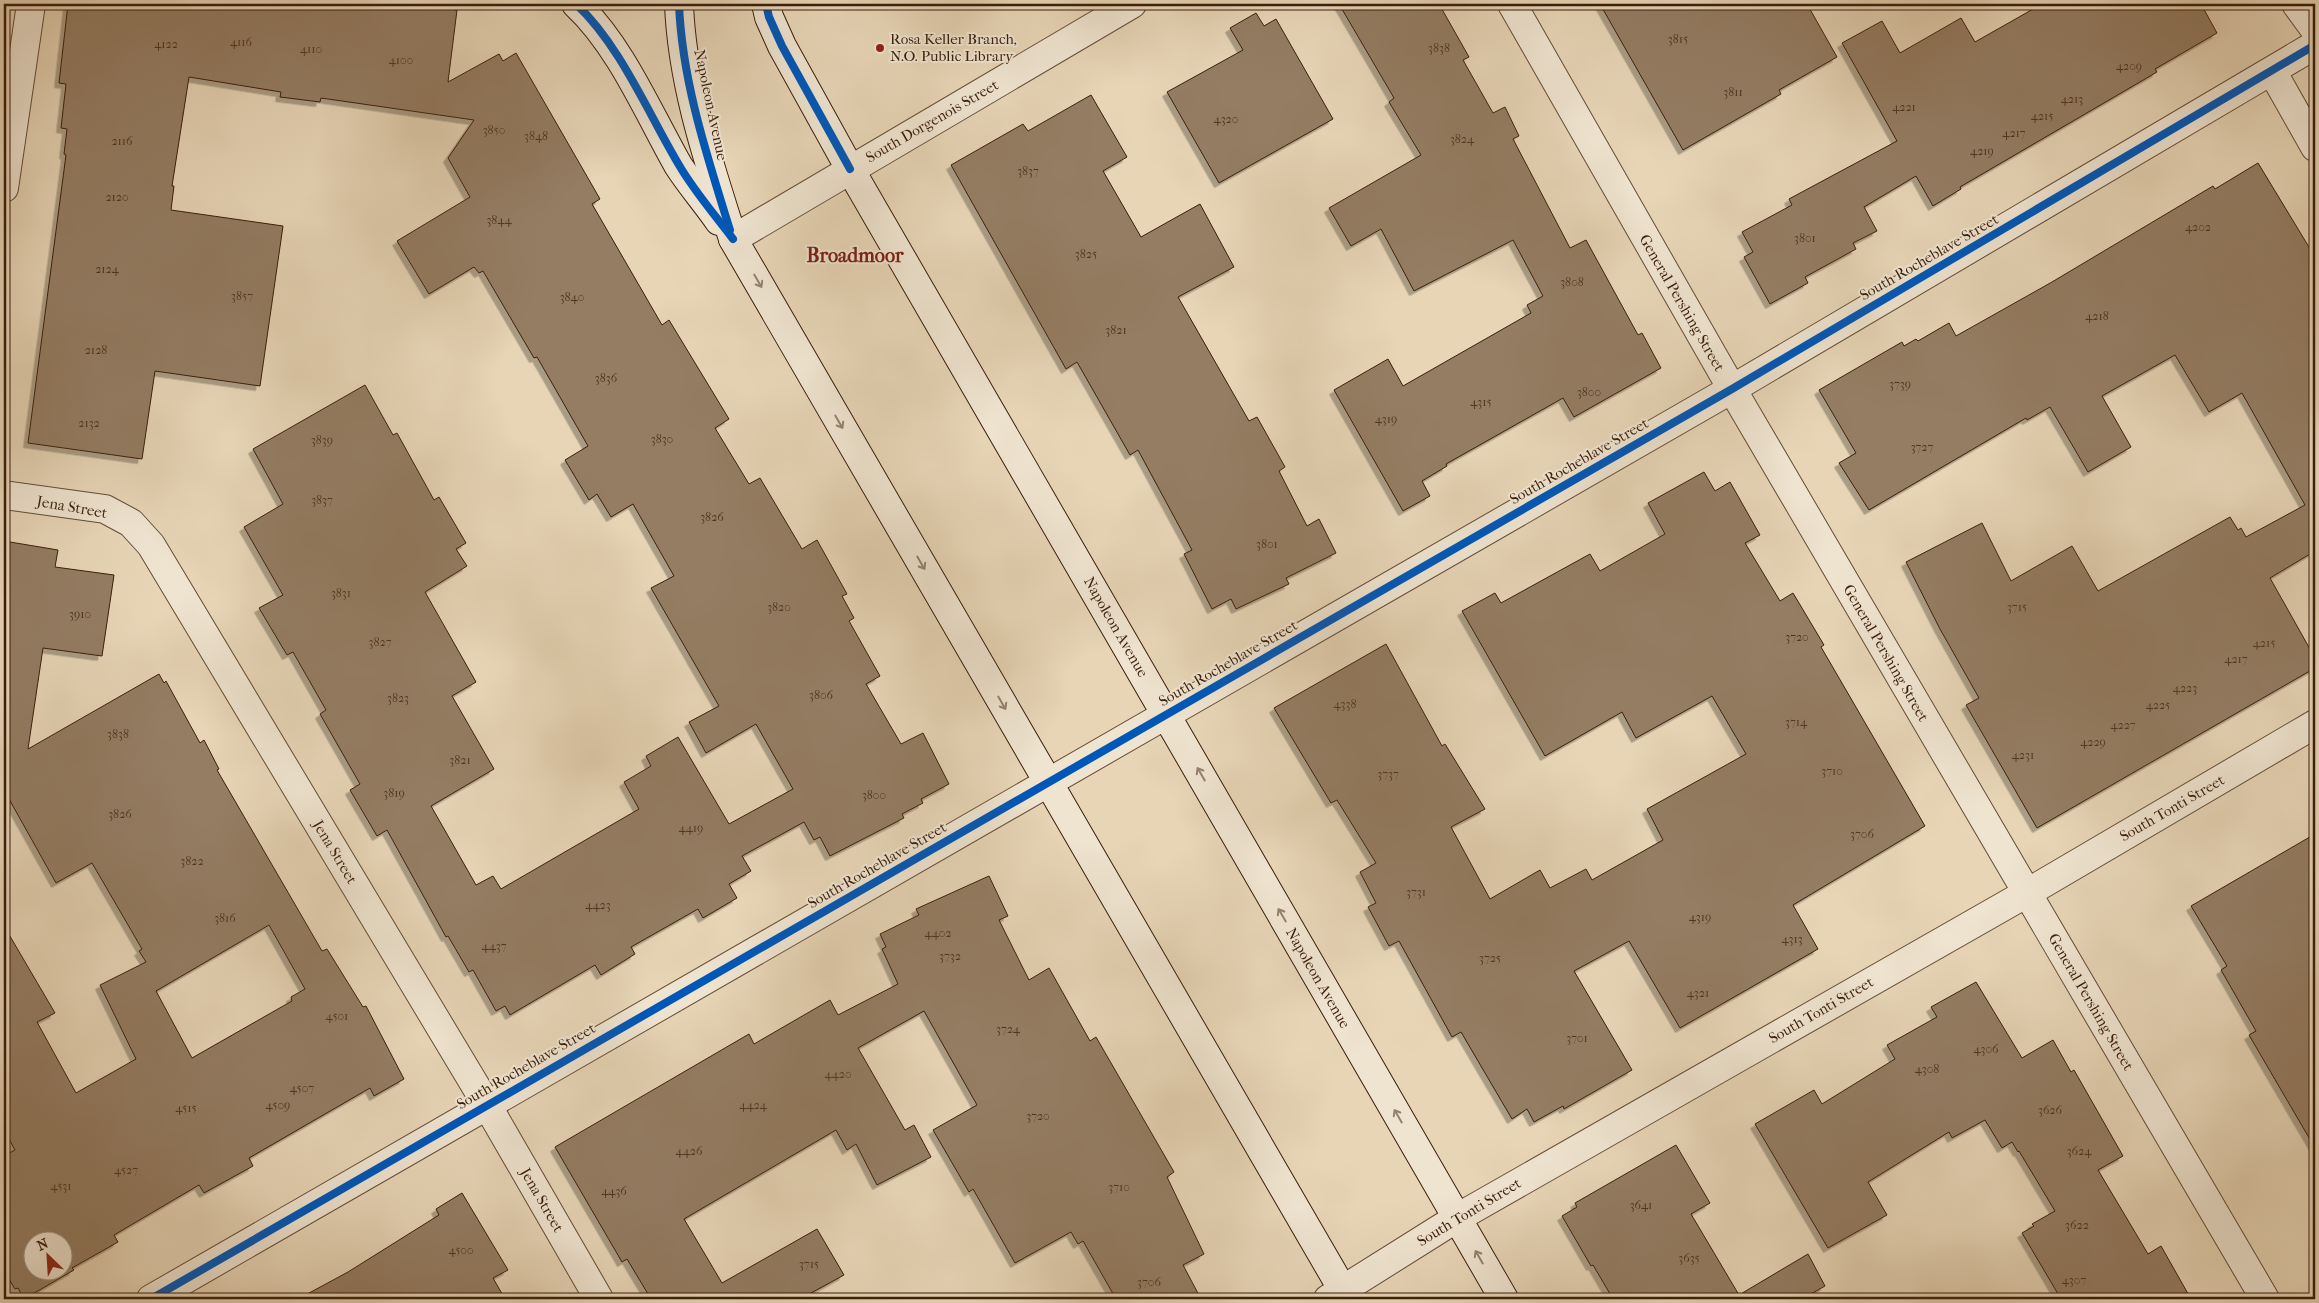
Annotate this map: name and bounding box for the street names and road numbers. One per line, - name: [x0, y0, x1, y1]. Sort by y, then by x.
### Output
- street label: Napoleon Avenue: [690, 48, 732, 163]
- street label: South Dorgenois Street: [862, 75, 1002, 166]
- street label: South Rocheblave Street: [1856, 210, 2002, 304]
- street label: General Pershing Street: [1635, 231, 1729, 375]
- street label: South Rocheblave Street: [1506, 414, 1652, 508]
- street label: Jena Street: [34, 492, 109, 522]
- street label: Napoleon Avenue: [1080, 574, 1152, 681]
- street label: General Pershing Street: [1839, 581, 1933, 725]
- street label: South Rocheblave Street: [1155, 616, 1301, 710]
- street label: South Tonti Street: [2116, 770, 2228, 845]
- street label: Jena Street: [308, 816, 361, 888]
- street label: South Rocheblave Street: [804, 818, 950, 912]
- street label: Napoleon Avenue: [1282, 925, 1354, 1032]
- street label: General Pershing Street: [2044, 930, 2138, 1074]
- street label: South Tonti Street: [1765, 972, 1877, 1047]
- street label: South Rocheblave Street: [453, 1019, 599, 1113]
- street label: Jena Street: [516, 1164, 568, 1236]
- street label: South Tonti Street: [1414, 1174, 1525, 1250]

